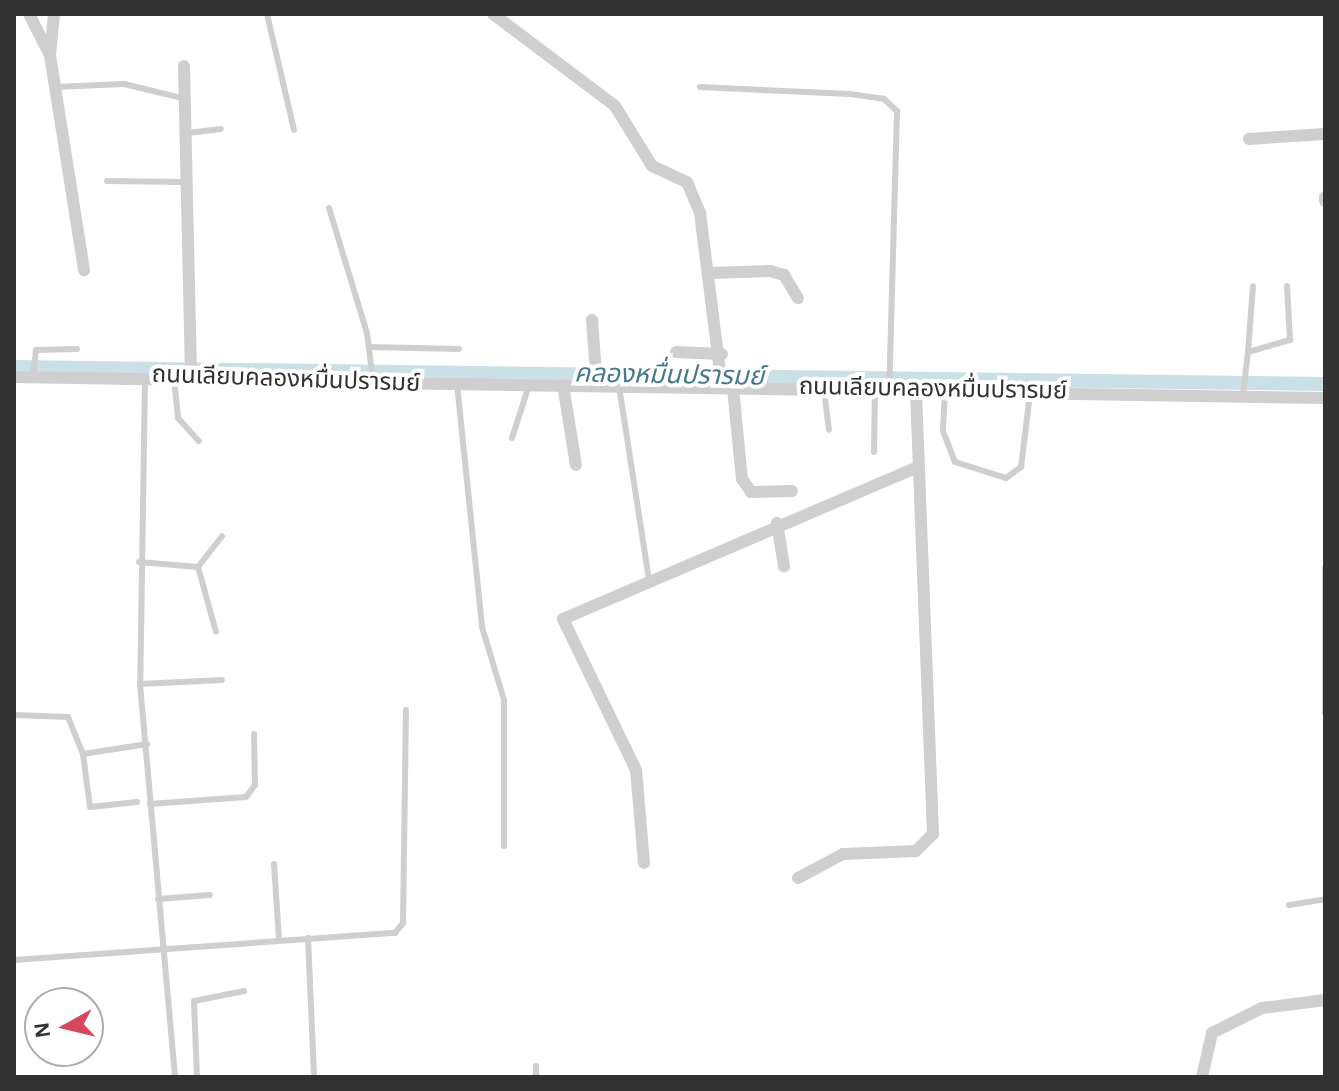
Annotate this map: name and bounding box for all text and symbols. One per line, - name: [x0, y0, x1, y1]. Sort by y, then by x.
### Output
- water label: คลองหมื่นปรารมย์: [574, 359, 764, 393]
- street label: ถนนเลียบคลองหมื่นปรารมย์: [151, 361, 421, 399]
- street label: ถนนเลียบคลองหมื่นปรารมย์: [799, 373, 1067, 407]
- north arrow: [24, 987, 104, 1067]
- text: N: [30, 1021, 54, 1039]

